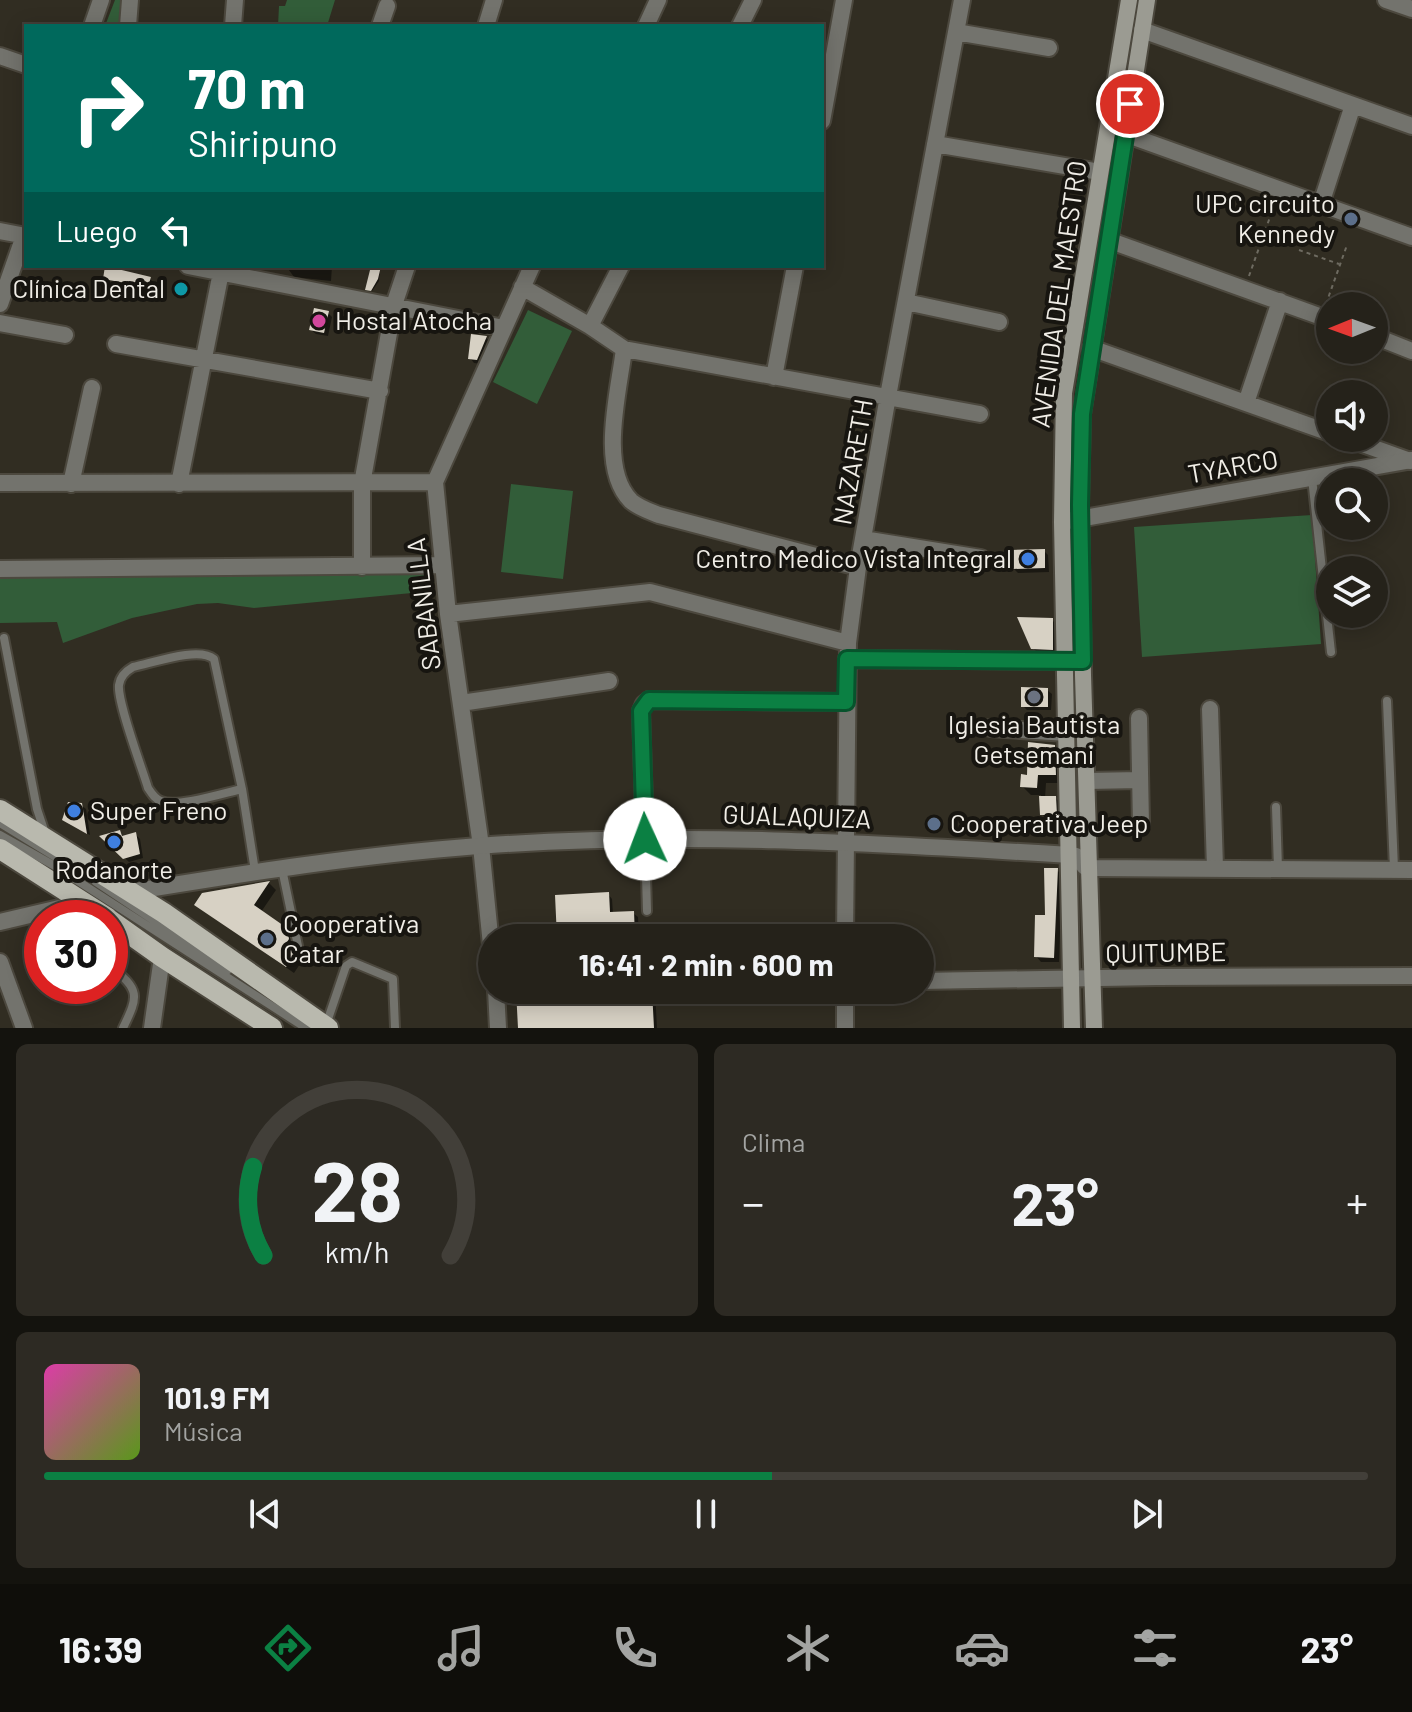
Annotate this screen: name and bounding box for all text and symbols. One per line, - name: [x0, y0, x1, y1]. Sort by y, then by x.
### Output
- text: 70 m: [188, 53, 306, 120]
- icon: right: [56, 56, 160, 160]
- pin: [1096, 70, 1164, 138]
- icon: arrive: [1108, 82, 1152, 126]
- text: Shiripuno: [188, 121, 338, 164]
- street label: AVENIDA DEL MAESTRO: [1023, 158, 1092, 429]
- place label: UPC circuito Kennedy: [1195, 187, 1335, 248]
- icon: left: [154, 208, 198, 252]
- marker: UPC circuito Kennedy: [1342, 210, 1360, 228]
- text: Luego: [56, 212, 138, 248]
- place label: Clínica Dental: [12, 272, 165, 303]
- marker: Clínica Dental: [172, 280, 190, 298]
- north arrow: [1316, 292, 1388, 364]
- map controls: [1316, 292, 1388, 628]
- place label: Hostal Atocha: [335, 304, 492, 335]
- marker: Hostal Atocha: [310, 312, 328, 330]
- button: sound: [1316, 380, 1388, 452]
- street label: NAZARETH: [825, 396, 878, 527]
- street label: TYARCO: [1185, 442, 1280, 489]
- button: search: [1316, 468, 1388, 540]
- street label: SABANILLA: [399, 536, 446, 672]
- place label: Centro Medico Vista Integral: [695, 542, 1012, 573]
- marker: Centro Medico Vista Integral: [1019, 550, 1037, 568]
- button: layers: [1316, 556, 1388, 628]
- marker: Iglesia Bautista Getsemani: [1025, 688, 1043, 706]
- place label: Iglesia Bautista Getsemani: [948, 708, 1120, 769]
- place label: Super Freno: [90, 794, 227, 825]
- position arrow: [603, 797, 687, 881]
- street label: GUALAQUIZA: [722, 797, 872, 834]
- marker: Super Freno: [65, 802, 83, 820]
- place label: Cooperativa Jeep: [950, 807, 1148, 838]
- marker: Cooperativa Jeep: [925, 815, 943, 833]
- marker: Rodanorte: [105, 833, 123, 851]
- place label: Rodanorte: [55, 853, 173, 884]
- speed limit sign: 30: [24, 900, 128, 1004]
- place label: Cooperativa Catar: [283, 907, 419, 968]
- marker: Cooperativa Catar: [258, 930, 276, 948]
- street label: QUITUMBE: [1105, 935, 1227, 968]
- text: 16:41 · 2 min · 600 m: [579, 946, 833, 982]
- text: Clima: [742, 1126, 805, 1157]
- text: 28: [311, 1139, 403, 1239]
- text: 23°: [1011, 1166, 1099, 1238]
- text: −: [742, 1175, 764, 1228]
- text: +: [1346, 1175, 1368, 1228]
- text: km/h: [325, 1234, 389, 1269]
- text: 101.9 FM: [164, 1379, 270, 1415]
- text: Música: [164, 1415, 243, 1446]
- icon: previous: [243, 1492, 287, 1536]
- icon: pause: [684, 1492, 728, 1536]
- icon: next: [1125, 1492, 1169, 1536]
- icon: directions: [260, 1620, 316, 1676]
- icon: music: [433, 1620, 489, 1676]
- icon: phone: [607, 1620, 663, 1676]
- icon: climate: [780, 1620, 836, 1676]
- icon: car: [954, 1620, 1010, 1676]
- icon: filters: [1127, 1620, 1183, 1676]
- text: 16:39: [59, 1627, 142, 1670]
- text: 23°: [1301, 1627, 1353, 1670]

